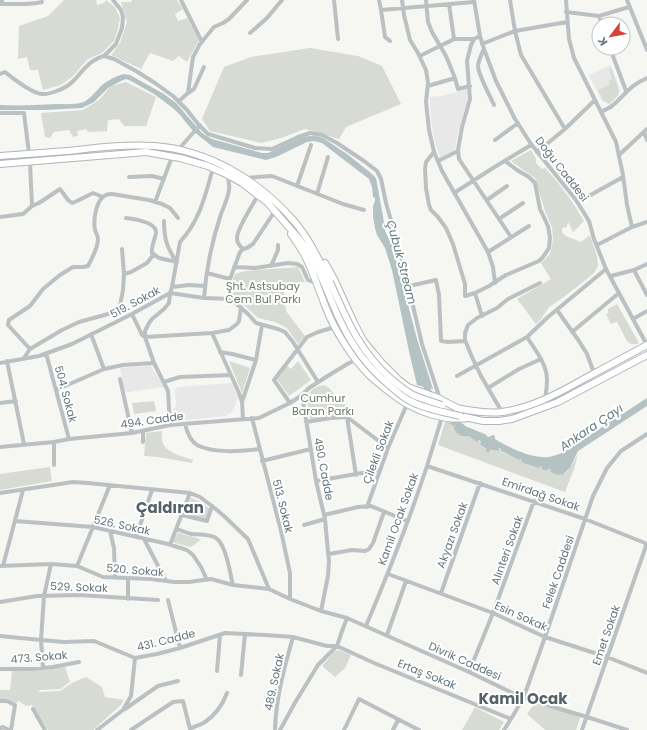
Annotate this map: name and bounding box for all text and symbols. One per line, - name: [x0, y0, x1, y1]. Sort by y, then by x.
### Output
- north arrow: [591, 16, 631, 56]
- text: K: [594, 34, 611, 49]
- street label: Doğu Caddesi: [532, 133, 593, 205]
- water label: Çubuk Stream: [383, 218, 421, 306]
- park label: Şht. Astsubay Cem Bul Parkı: [225, 278, 301, 307]
- street label: 519. Sokak: [107, 282, 163, 322]
- street label: 504. Sokak: [51, 364, 81, 425]
- park label: Cumhur Baran Parkı: [292, 390, 354, 419]
- water label: Ankara Çayı: [555, 399, 626, 455]
- street label: 494. Cadde: [119, 408, 185, 432]
- street label: Çilekli Sokak: [359, 418, 398, 486]
- street label: 490. Cadde: [310, 436, 338, 502]
- street label: Kamil Ocak Sokak: [374, 470, 422, 567]
- street label: Emirdağ Sokak: [500, 473, 582, 515]
- street label: 513. Sokak: [269, 478, 297, 535]
- district label: Çaldıran: [136, 497, 204, 518]
- street label: Akyazı Sokak: [433, 499, 472, 570]
- street label: 526. Sokak: [92, 511, 152, 539]
- street label: Alınteri Sokak: [487, 513, 527, 587]
- street label: Felek Caddesi: [538, 533, 578, 611]
- street label: 520. Sokak: [106, 560, 165, 581]
- street label: 529. Sokak: [50, 578, 108, 596]
- street label: Esin Sokak: [492, 597, 550, 635]
- street label: Emet Sokak: [588, 602, 624, 667]
- street label: 431. Cadde: [135, 625, 197, 655]
- street label: Divrik Caddesi: [426, 638, 504, 684]
- street label: 473. Sokak: [10, 647, 68, 667]
- street label: 489. Sokak: [260, 652, 288, 712]
- street label: Ertaş Sokak: [395, 655, 459, 693]
- district label: Kamil Ocak: [479, 688, 568, 709]

